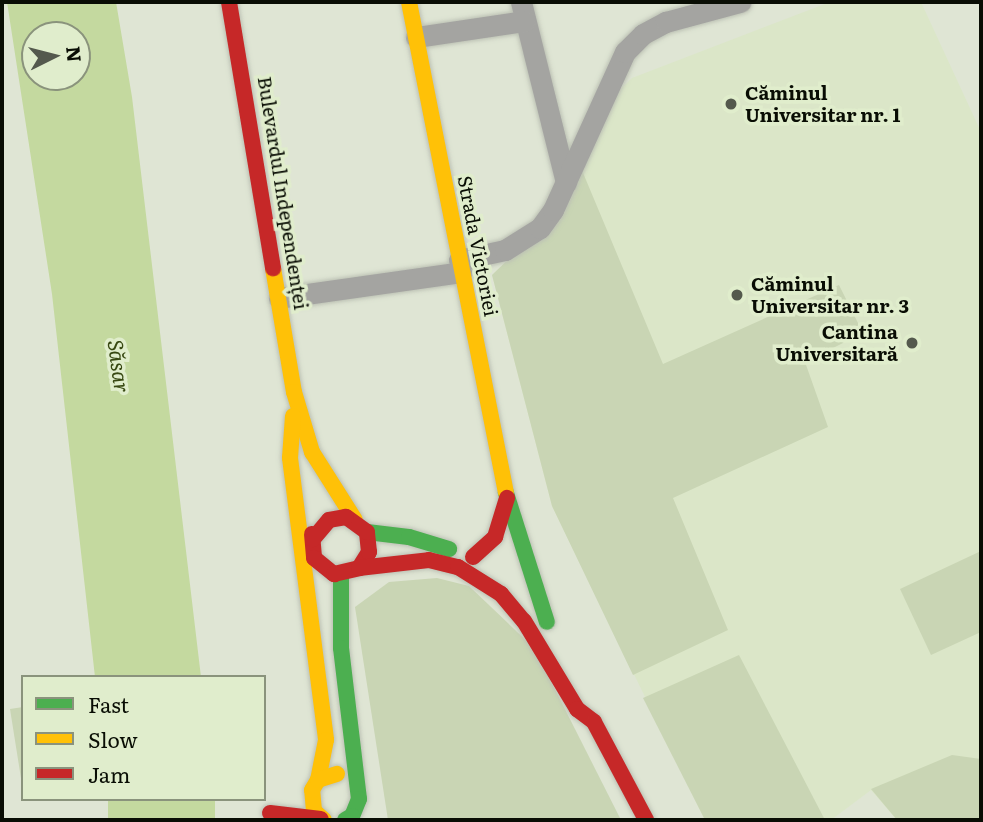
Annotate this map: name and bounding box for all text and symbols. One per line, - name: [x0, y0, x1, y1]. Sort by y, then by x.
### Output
- north arrow: [21, 21, 91, 91]
- text: N: [60, 45, 90, 63]
- street label: Bulevardul Independenței: [253, 75, 313, 311]
- place label: Căminul Universitar nr. 1: [745, 82, 900, 126]
- marker: Căminul Universitar nr. 1: [723, 96, 739, 112]
- street label: Strada Victoriei: [453, 174, 503, 318]
- place label: Căminul Universitar nr. 3: [751, 273, 909, 317]
- marker: Căminul Universitar nr. 3: [729, 287, 745, 303]
- place label: Cantina Universitară: [776, 321, 898, 365]
- marker: Cantina Universitară: [904, 335, 920, 351]
- water label: Săsar: [104, 338, 136, 394]
- legend: [21, 675, 266, 801]
- text: Fast: [88, 688, 129, 719]
- text: Slow: [88, 723, 138, 754]
- text: Jam: [88, 758, 130, 789]

